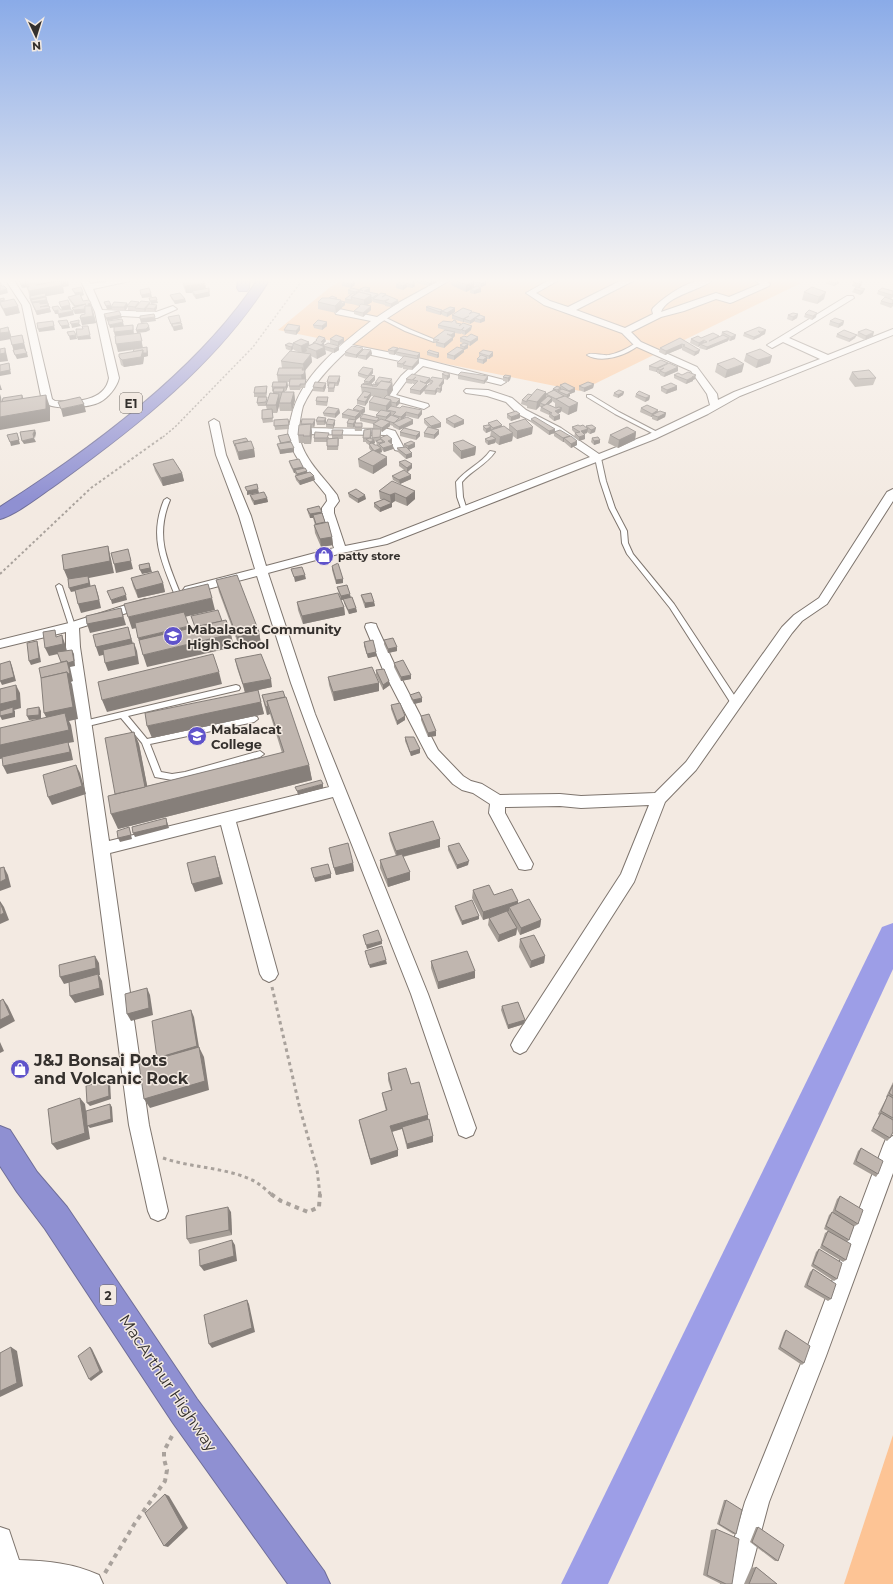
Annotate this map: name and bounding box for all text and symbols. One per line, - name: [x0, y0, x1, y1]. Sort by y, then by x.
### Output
- north arrow: [16, 16, 56, 56]
- text: N: [32, 39, 42, 53]
- road number: E1: [120, 393, 142, 413]
- shop icon: patty store: [313, 545, 335, 567]
- place label: patty store: [338, 549, 400, 563]
- place label: Mabalacat Community High School: [187, 621, 341, 652]
- school or university icon: Mabalacat Community High School: [162, 625, 184, 647]
- place label: Mabalacat College: [211, 721, 282, 752]
- school or university icon: Mabalacat College: [186, 725, 208, 747]
- place label: J&J Bonsai Pots and Volcanic Rock: [33, 1051, 189, 1088]
- shop icon: J&J Bonsai Pots and Volcanic Rock: [9, 1058, 31, 1080]
- road number: 2: [100, 1285, 116, 1305]
- street label: MacArthur Highway: [115, 1311, 221, 1455]

